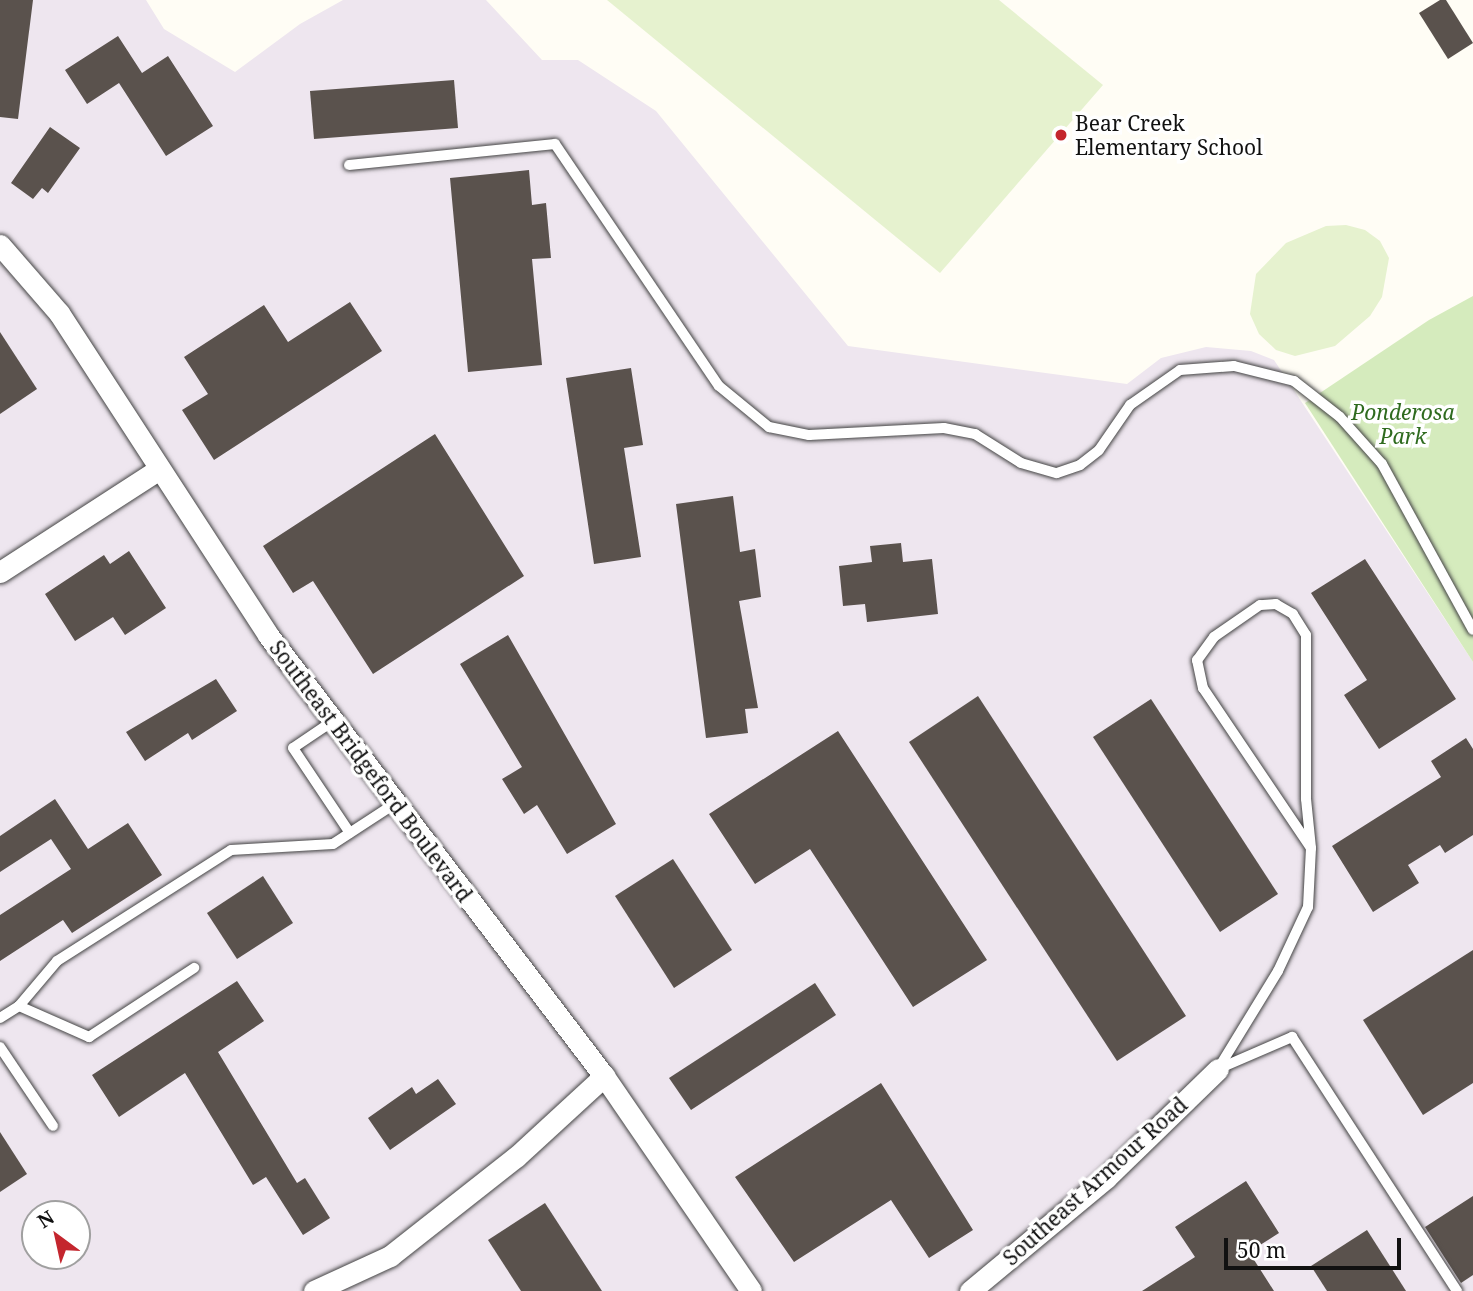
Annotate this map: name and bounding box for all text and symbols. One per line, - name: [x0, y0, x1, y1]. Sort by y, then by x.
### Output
- place label: Bear Creek Elementary School: [1075, 110, 1263, 160]
- marker: Bear Creek Elementary School: [1053, 127, 1069, 143]
- park label: Ponderosa Park: [1351, 399, 1455, 449]
- street label: Southeast Bridgeford Boulevard: [264, 635, 478, 907]
- street label: Southeast Armour Road: [998, 1092, 1192, 1270]
- north arrow: [21, 1200, 91, 1270]
- text: N: [32, 1204, 59, 1234]
- scale bar: [1228, 1224, 1405, 1268]
- text: 50 m: [1237, 1236, 1286, 1264]

